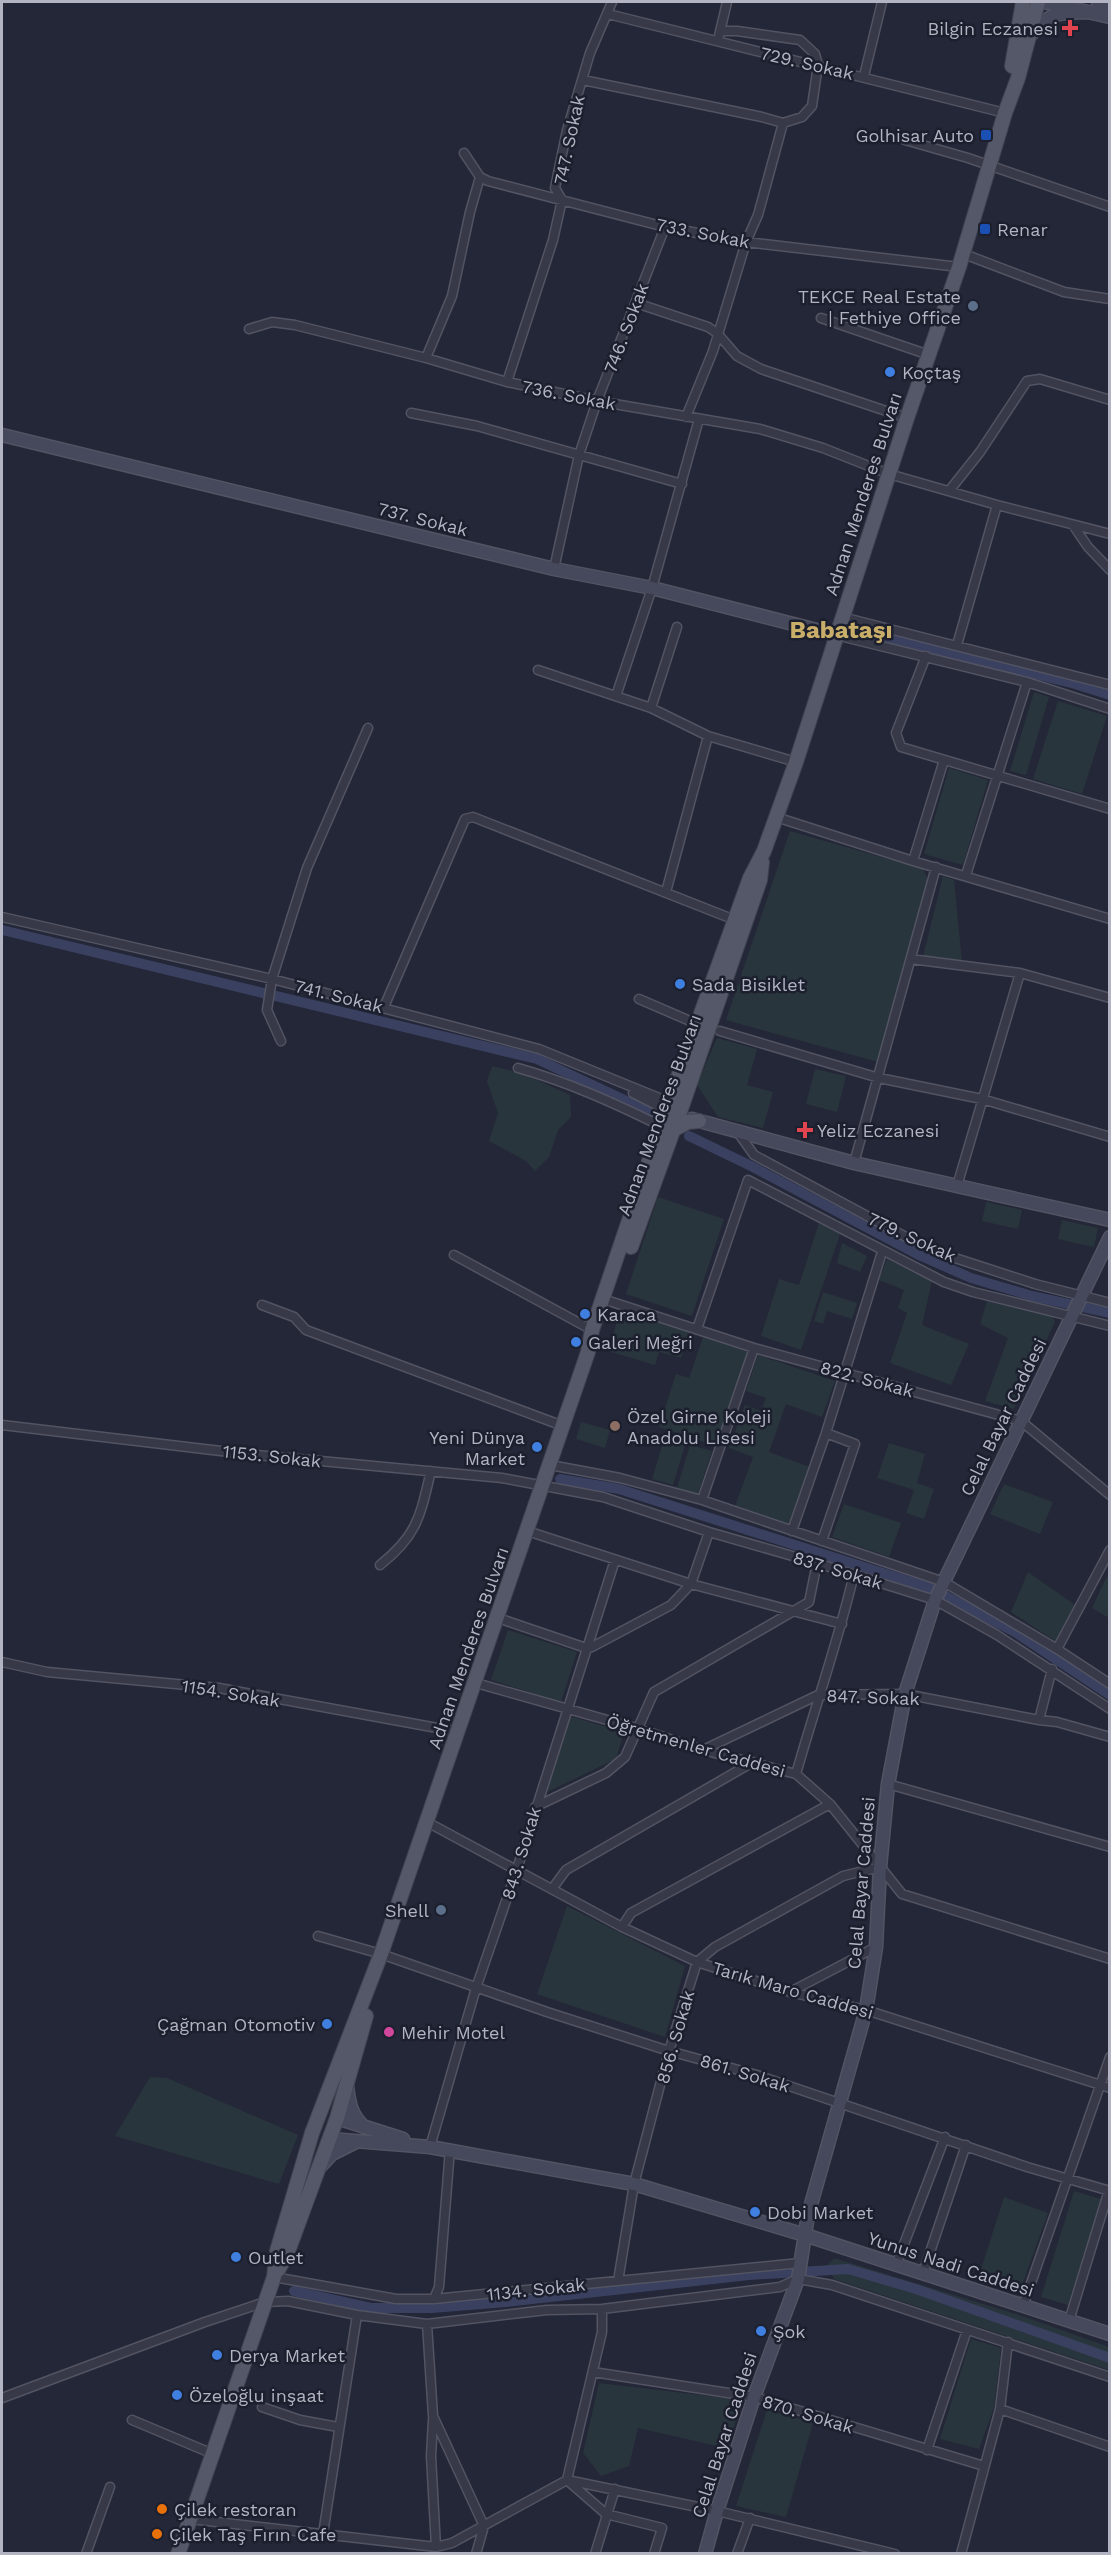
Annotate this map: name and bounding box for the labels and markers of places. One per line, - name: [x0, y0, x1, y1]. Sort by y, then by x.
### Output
- place label: Bilgin Eczanesi: [927, 18, 1058, 39]
- marker: Bilgin Eczanesi: [1063, 21, 1077, 35]
- place label: Golhisar Auto: [856, 125, 974, 146]
- marker: Golhisar Auto: [979, 128, 993, 142]
- place label: Renar: [997, 219, 1048, 240]
- marker: Renar: [978, 222, 992, 236]
- place label: TEKCE Real Estate | Fethiye Office: [798, 286, 961, 328]
- marker: TEKCE Real Estate | Fethiye Office: [966, 299, 980, 313]
- place label: Koçtaş: [902, 362, 961, 383]
- marker: Koçtaş: [883, 365, 897, 379]
- place label: Sada Bisiklet: [692, 974, 805, 995]
- marker: Sada Bisiklet: [673, 977, 687, 991]
- place label: Yeliz Eczanesi: [817, 1120, 939, 1141]
- marker: Yeliz Eczanesi: [798, 1123, 812, 1137]
- place label: Karaca: [597, 1304, 656, 1325]
- marker: Karaca: [578, 1307, 592, 1321]
- place label: Galeri Meğri: [588, 1332, 693, 1353]
- marker: Galeri Meğri: [569, 1335, 583, 1349]
- place label: Özel Girne Koleji Anadolu Lisesi: [627, 1406, 771, 1448]
- marker: Özel Girne Koleji Anadolu Lisesi: [608, 1419, 622, 1433]
- place label: Yeni Dünya Market: [429, 1427, 525, 1469]
- marker: Yeni Dünya Market: [530, 1440, 544, 1454]
- place label: Shell: [385, 1900, 429, 1921]
- marker: Shell: [434, 1903, 448, 1917]
- place label: Çağman Otomotiv: [157, 2014, 316, 2035]
- marker: Çağman Otomotiv: [320, 2017, 334, 2031]
- place label: Mehir Motel: [401, 2022, 505, 2043]
- marker: Mehir Motel: [382, 2025, 396, 2039]
- place label: Dobi Market: [767, 2202, 874, 2223]
- marker: Dobi Market: [748, 2205, 762, 2219]
- place label: Outlet: [248, 2247, 304, 2268]
- marker: Outlet: [229, 2250, 243, 2264]
- place label: Şok: [773, 2321, 806, 2342]
- marker: Şok: [754, 2324, 768, 2338]
- place label: Derya Market: [229, 2345, 345, 2366]
- marker: Derya Market: [210, 2348, 224, 2362]
- place label: Özeloğlu inşaat: [189, 2385, 324, 2406]
- marker: Özeloğlu inşaat: [170, 2388, 184, 2402]
- place label: Çilek restoran: [174, 2499, 297, 2520]
- marker: Çilek restoran: [155, 2502, 169, 2516]
- place label: Çilek Taş Fırın Cafe: [169, 2524, 336, 2545]
- marker: Çilek Taş Fırın Cafe: [150, 2527, 164, 2541]

